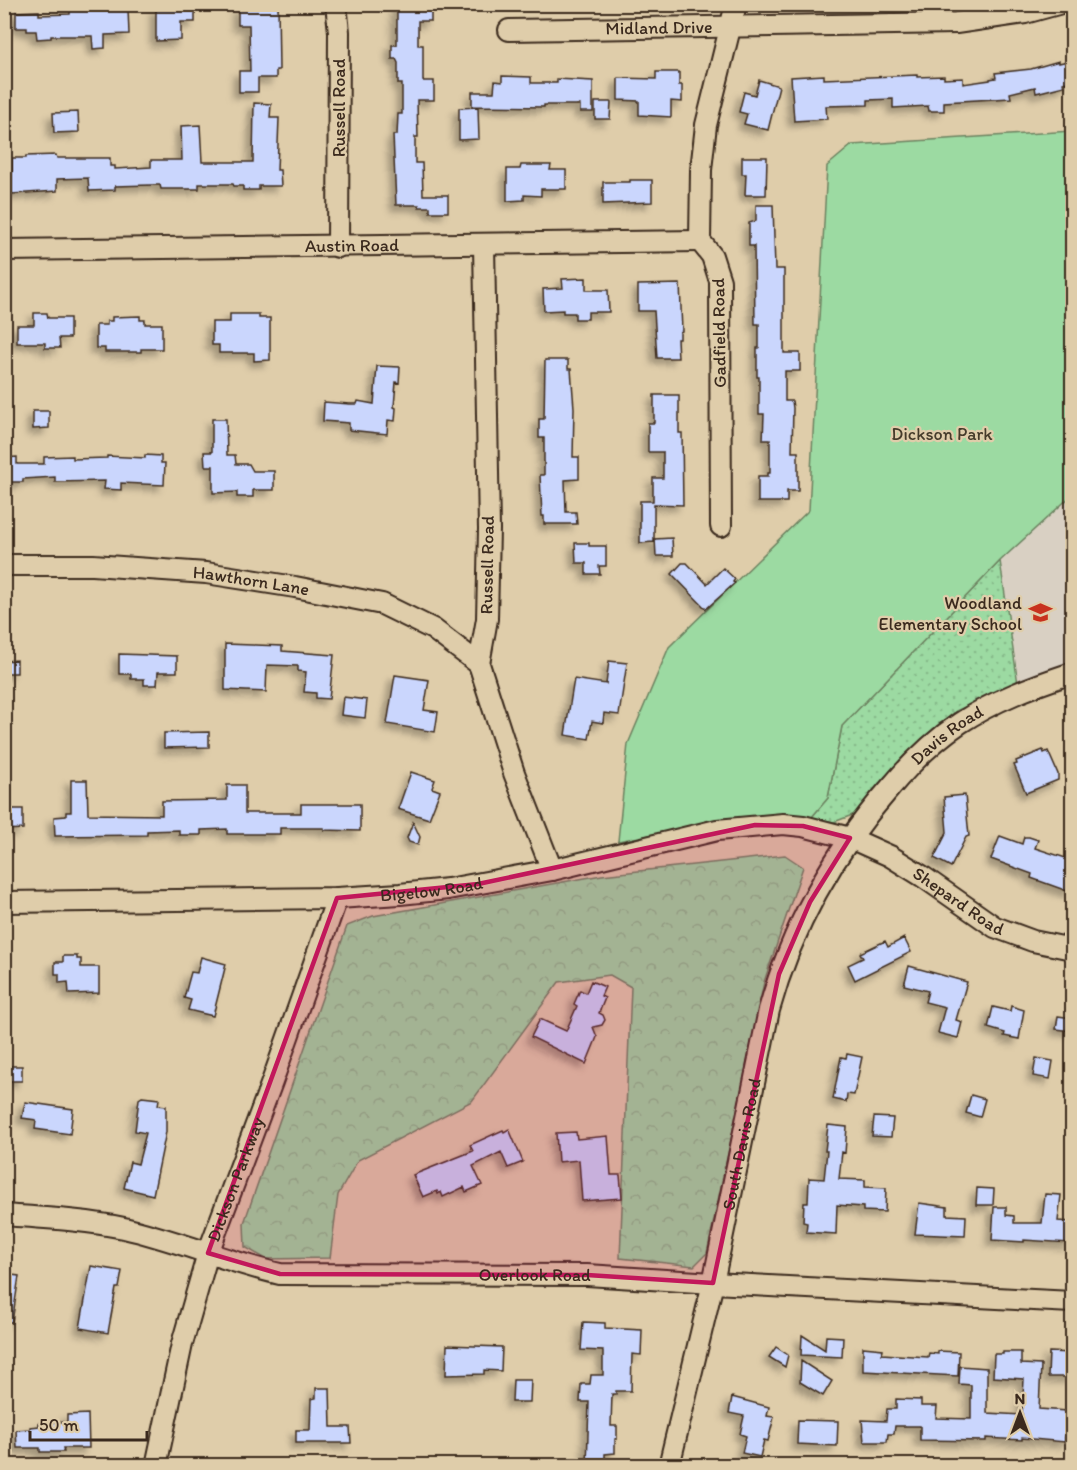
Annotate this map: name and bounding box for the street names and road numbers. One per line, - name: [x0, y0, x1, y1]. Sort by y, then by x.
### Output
- street label: Midland Drive: [605, 16, 713, 39]
- street label: Russell Road: [328, 58, 350, 157]
- street label: Austin Road: [305, 234, 399, 257]
- street label: Gadfield Road: [707, 278, 731, 388]
- street label: Russell Road: [475, 515, 499, 615]
- street label: Hawthorn Lane: [192, 561, 311, 601]
- street label: Davis Road: [906, 700, 987, 770]
- street label: Shepard Road: [909, 862, 1007, 940]
- street label: Bigelow Road: [379, 872, 485, 906]
- street label: South Davis Road: [717, 1076, 766, 1212]
- street label: Dickson Parkway: [202, 1113, 269, 1245]
- street label: Overlook Road: [478, 1264, 591, 1286]

